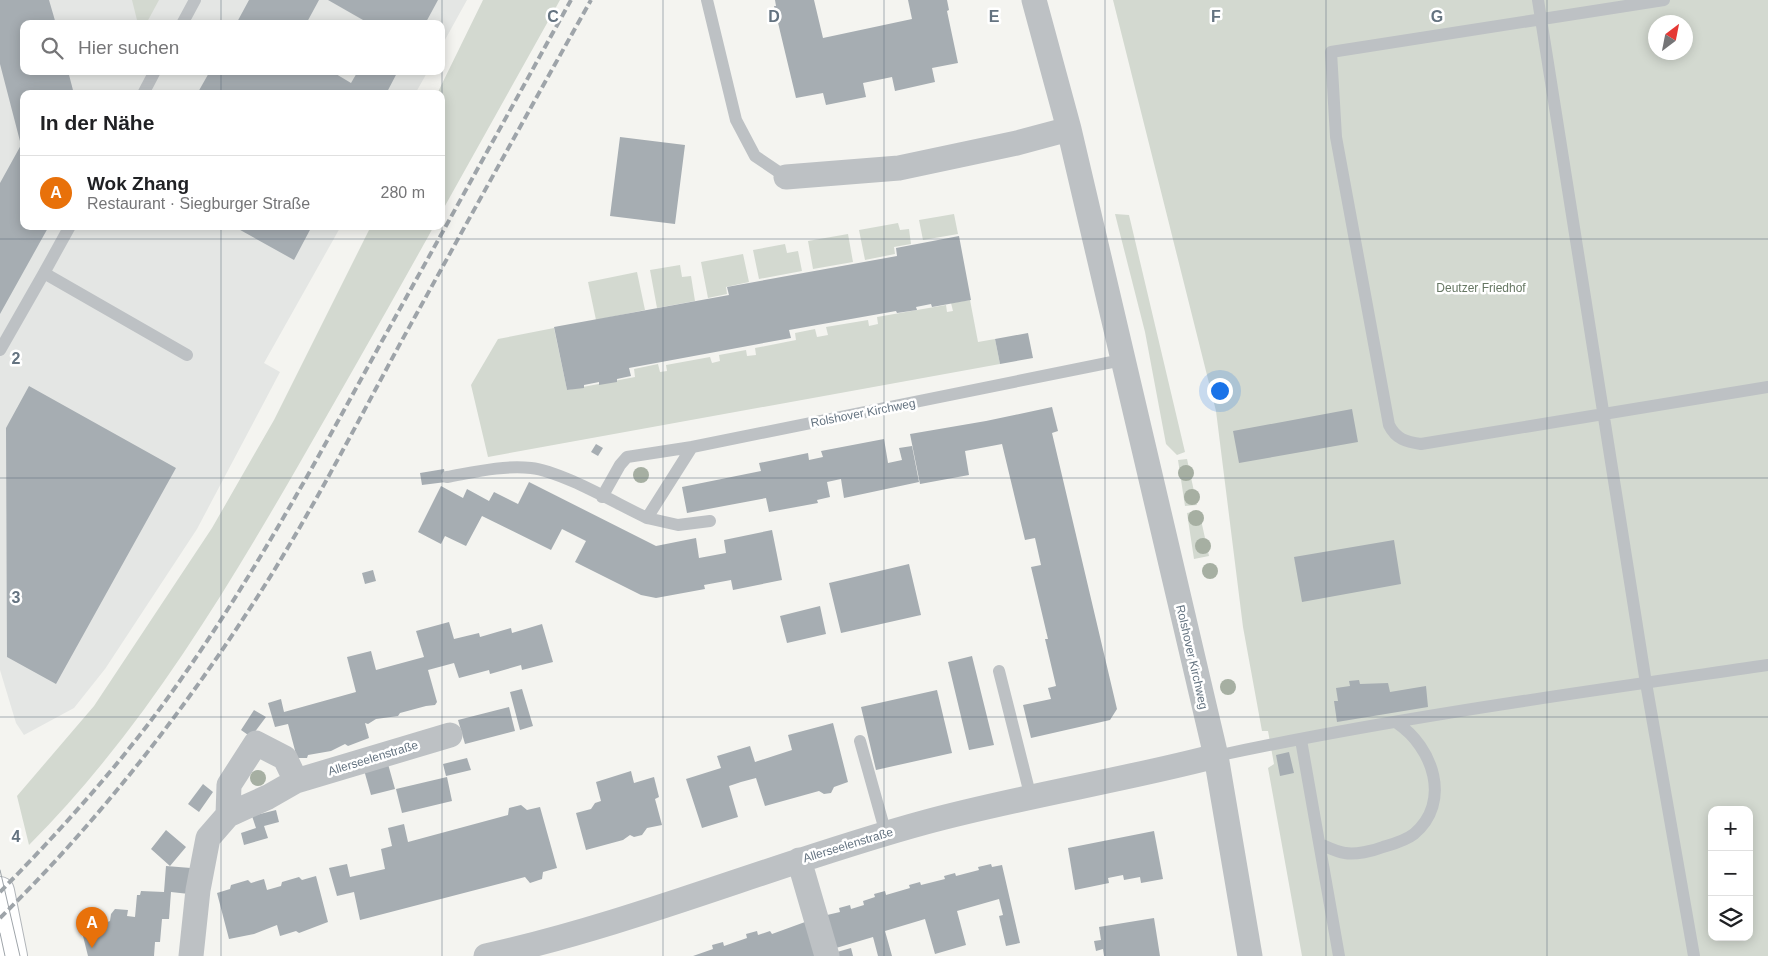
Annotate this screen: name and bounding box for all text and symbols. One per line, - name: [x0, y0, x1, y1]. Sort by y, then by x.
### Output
- text: C: [547, 8, 559, 25]
- text: D: [768, 8, 780, 25]
- text: E: [989, 8, 1000, 25]
- text: F: [1211, 8, 1221, 25]
- text: G: [1431, 8, 1443, 25]
- north arrow: [1648, 15, 1693, 60]
- search box: [20, 20, 445, 75]
- icon: search: [38, 34, 66, 62]
- text: Hier suchen: [78, 37, 179, 58]
- text: In der Nähe: [40, 111, 154, 134]
- text: Wok Zhang: [87, 173, 189, 194]
- text: A: [50, 184, 62, 201]
- text: 280 m: [381, 184, 425, 201]
- text: Restaurant · Siegburger Straße: [87, 195, 310, 212]
- park label: Deutzer Friedhof: [1436, 281, 1526, 295]
- text: 2: [12, 350, 21, 367]
- your location: [1207, 378, 1233, 404]
- street label: Rolshover Kirchweg: [809, 396, 917, 430]
- text: 3: [12, 589, 21, 606]
- street label: Rolshover Kirchweg: [1173, 603, 1211, 711]
- street label: Allerseelenstraße: [326, 738, 420, 778]
- map controls: [1708, 806, 1753, 941]
- button: +: [1708, 806, 1753, 851]
- street label: Allerseelenstraße: [801, 825, 895, 865]
- text: 4: [12, 828, 21, 845]
- button: −: [1708, 851, 1753, 896]
- button: layers: [1708, 896, 1753, 941]
- pin: A: [76, 907, 108, 948]

